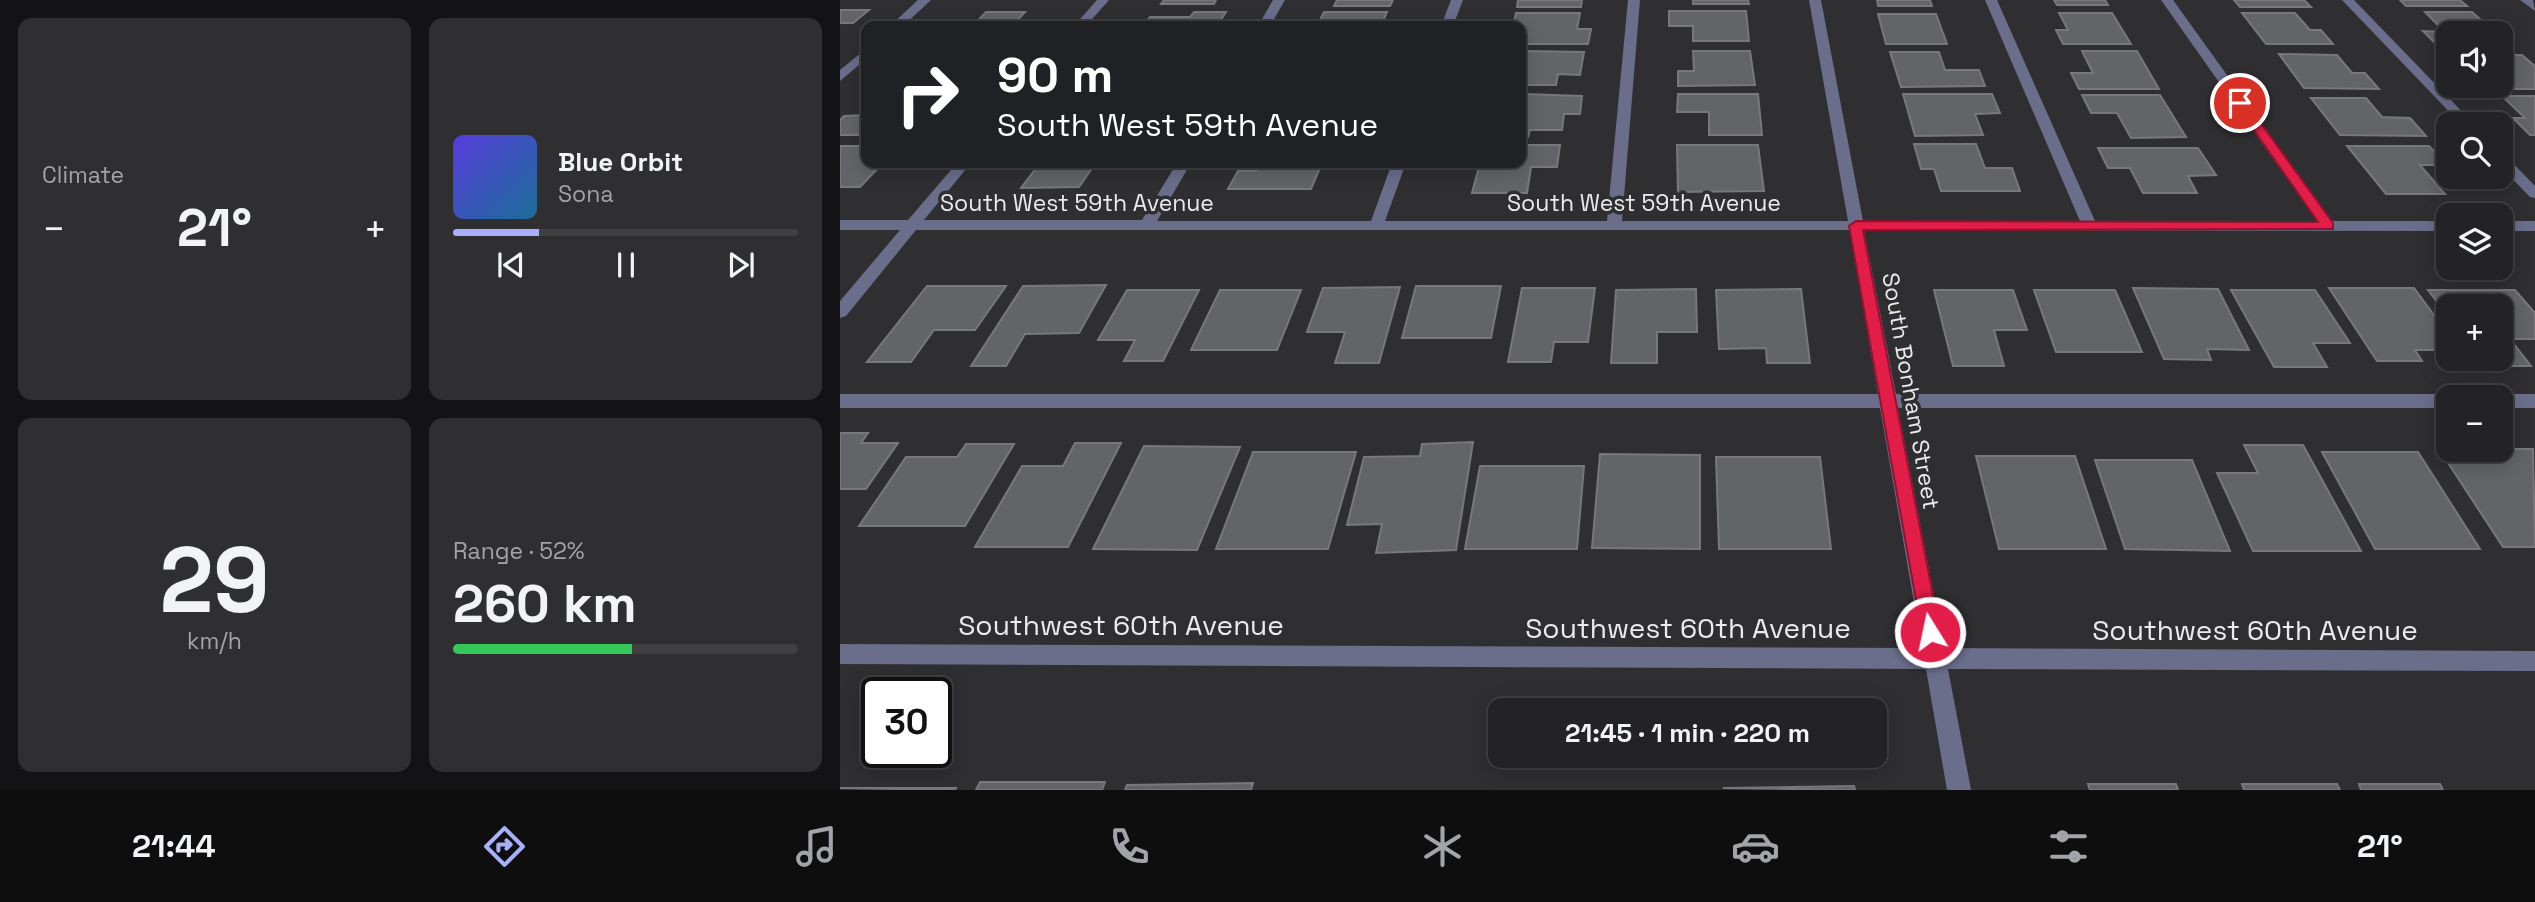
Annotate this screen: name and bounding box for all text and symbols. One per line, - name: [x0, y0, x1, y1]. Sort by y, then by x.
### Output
- map controls: [2436, 21, 2513, 462]
- button: sound: [2436, 21, 2513, 98]
- text: 90 m: [997, 44, 1113, 106]
- icon: right: [882, 49, 973, 140]
- pin: [2210, 73, 2270, 133]
- icon: arrive: [2221, 84, 2259, 122]
- text: South West 59th Avenue: [997, 105, 1378, 145]
- button: search: [2436, 112, 2513, 189]
- text: Blue Orbit: [558, 145, 683, 179]
- text: Climate: [42, 160, 124, 190]
- text: Sona: [558, 179, 614, 209]
- street label: South West 59th Avenue: [940, 188, 1214, 218]
- street label: South West 59th Avenue: [1507, 188, 1781, 218]
- text: 21°: [177, 195, 252, 261]
- button: layers: [2436, 203, 2513, 280]
- text: −: [42, 205, 66, 253]
- text: +: [363, 205, 387, 253]
- icon: previous: [492, 246, 530, 284]
- icon: pause: [607, 246, 645, 284]
- icon: next: [722, 246, 760, 284]
- street label: South Bonham Street: [1875, 270, 1947, 512]
- button: +: [2436, 294, 2513, 371]
- button: −: [2436, 385, 2513, 462]
- text: 29: [160, 522, 269, 639]
- text: Range · 52%: [453, 536, 585, 566]
- text: 260 km: [453, 571, 637, 637]
- position arrow: [1893, 595, 1967, 669]
- street label: Southwest 60th Avenue: [958, 607, 1284, 643]
- street label: Southwest 60th Avenue: [1525, 610, 1851, 646]
- street label: Southwest 60th Avenue: [2092, 612, 2418, 648]
- text: km/h: [187, 626, 242, 656]
- speed limit sign: 30: [861, 677, 952, 768]
- text: 21:45 · 1 min · 220 m: [1565, 716, 1810, 750]
- icon: directions: [480, 822, 529, 871]
- icon: music: [792, 822, 841, 871]
- icon: phone: [1105, 822, 1154, 871]
- icon: climate: [1418, 822, 1467, 871]
- icon: car: [1731, 822, 1780, 871]
- icon: filters: [2044, 822, 2093, 871]
- text: 21:44: [132, 826, 216, 866]
- text: 21°: [2357, 826, 2403, 866]

